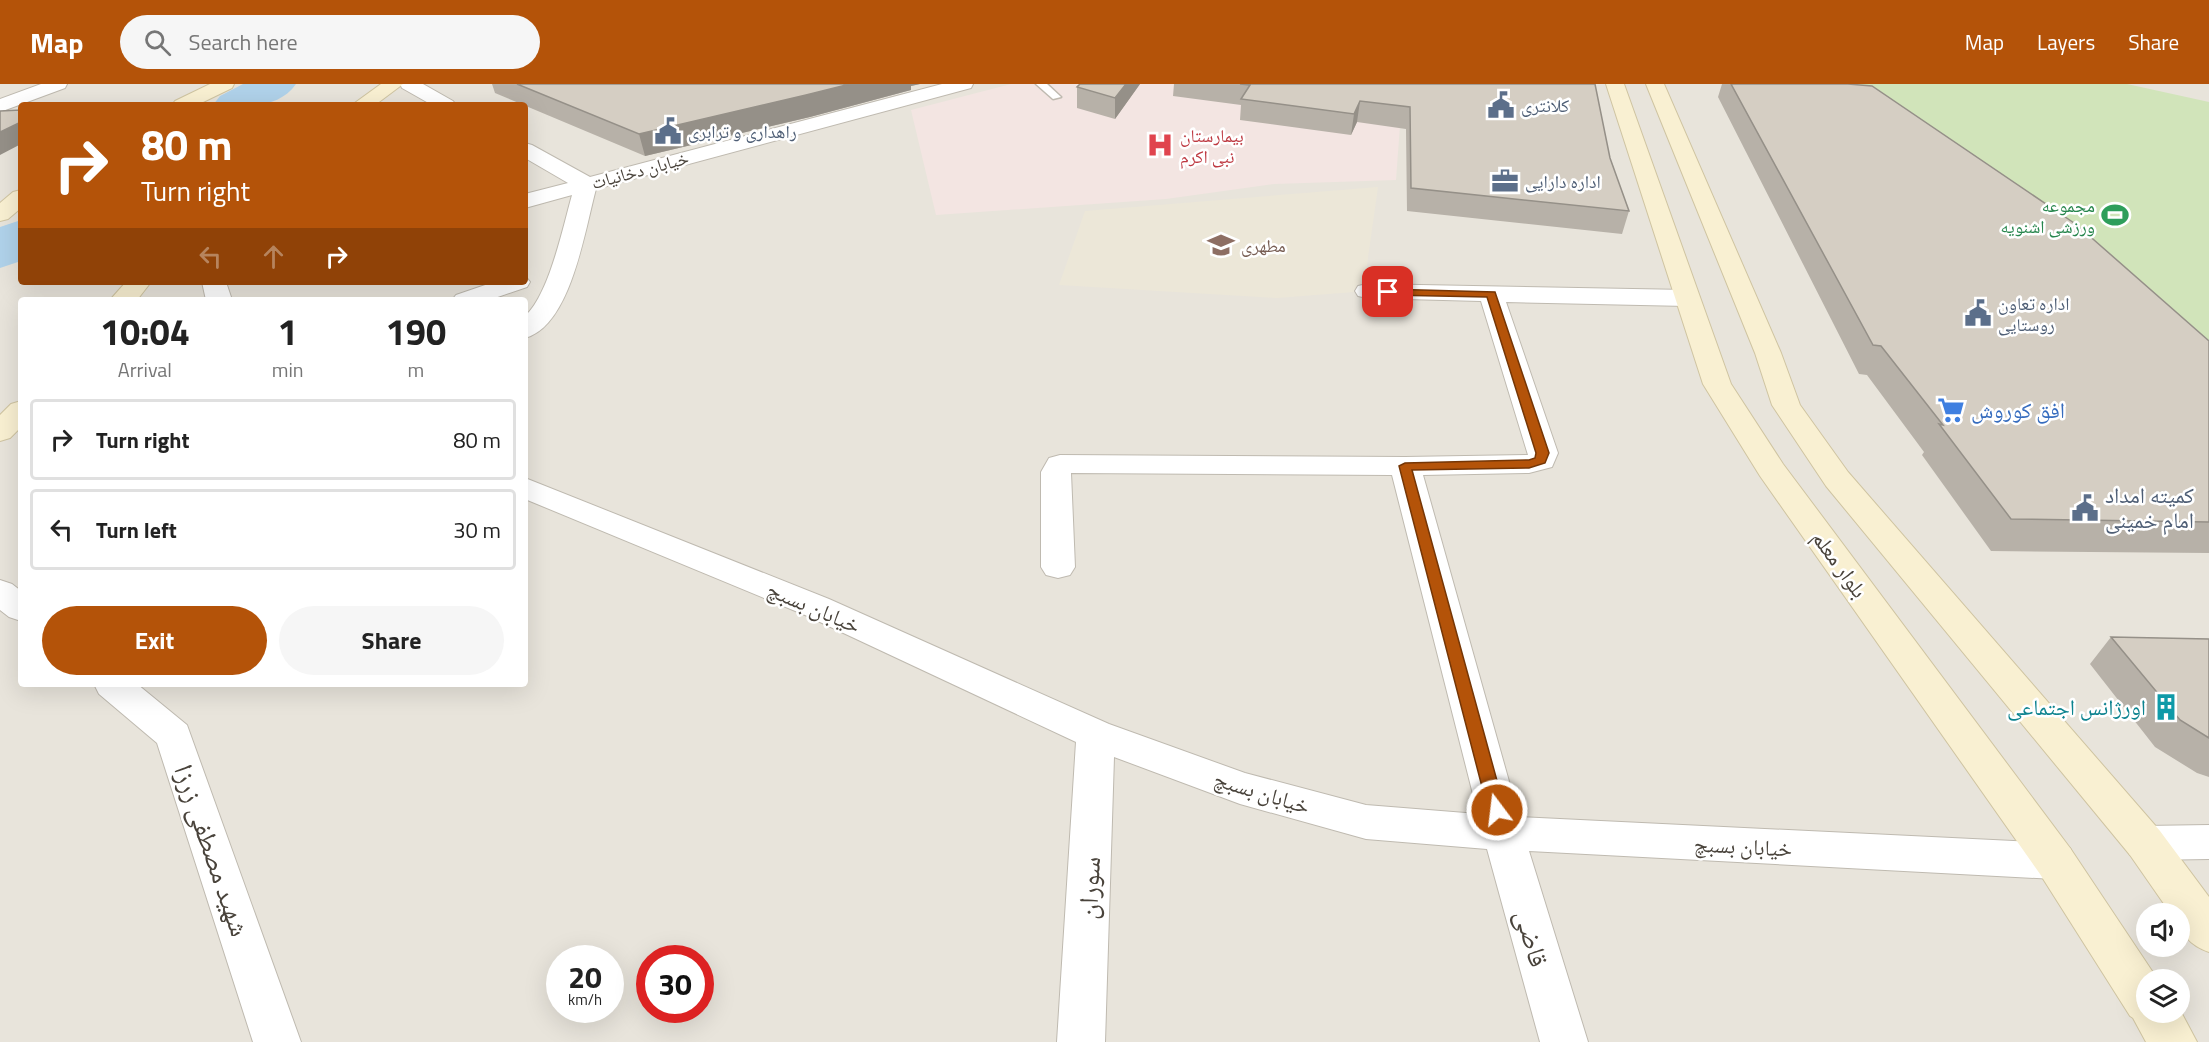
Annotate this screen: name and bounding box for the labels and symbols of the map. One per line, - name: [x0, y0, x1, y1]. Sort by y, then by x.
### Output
- public building icon: کلانتری: [1486, 90, 1516, 120]
- place label: کلانتری: [1521, 92, 1570, 119]
- public building icon: راهداری و ترابری: [653, 116, 683, 146]
- place label: راهداری و ترابری: [688, 118, 797, 145]
- place label: بیمارستان نبی اکرم: [1180, 122, 1244, 170]
- hospital icon: بیمارستان نبی اکرم: [1145, 130, 1175, 160]
- street label: خیابان دخانیات: [588, 144, 692, 196]
- office icon: اداره دارایی: [1490, 166, 1520, 196]
- place label: اداره دارایی: [1525, 168, 1601, 195]
- place label: مجموعه ورزشی اشنویه: [2000, 192, 2095, 240]
- sports icon: مجموعه ورزشی اشنویه: [2100, 200, 2130, 230]
- school or university icon: مطهری: [1206, 230, 1236, 260]
- place label: مطهری: [1241, 232, 1286, 259]
- pin: [1362, 266, 1413, 317]
- place label: اداره تعاون روستایی: [1998, 290, 2069, 338]
- public building icon: اداره تعاون روستایی: [1963, 298, 1993, 328]
- place label: افق کوروش: [1971, 393, 2065, 427]
- supermarket icon: افق کوروش: [1936, 395, 1966, 425]
- place label: کمیته امداد امام خمینی: [2105, 478, 2194, 537]
- public building icon: کمیته امداد امام خمینی: [2070, 493, 2100, 523]
- street label: بلوار معلم: [1804, 523, 1876, 605]
- street label: خیابان بسبچ: [762, 572, 866, 642]
- place label: اورژانس اجتماعی: [2007, 690, 2146, 724]
- building icon: اورژانس اجتماعی: [2151, 692, 2181, 722]
- street label: شهید مصطفی زرزا: [164, 758, 262, 942]
- street label: خیابان بسبچ: [1210, 761, 1314, 823]
- position arrow: [1465, 778, 1529, 842]
- street label: خیابان بسبچ: [1693, 826, 1793, 866]
- street label: سوران: [1066, 855, 1110, 921]
- street label: قاضی: [1505, 904, 1561, 972]
- speed limit sign: 30: [636, 945, 714, 1023]

